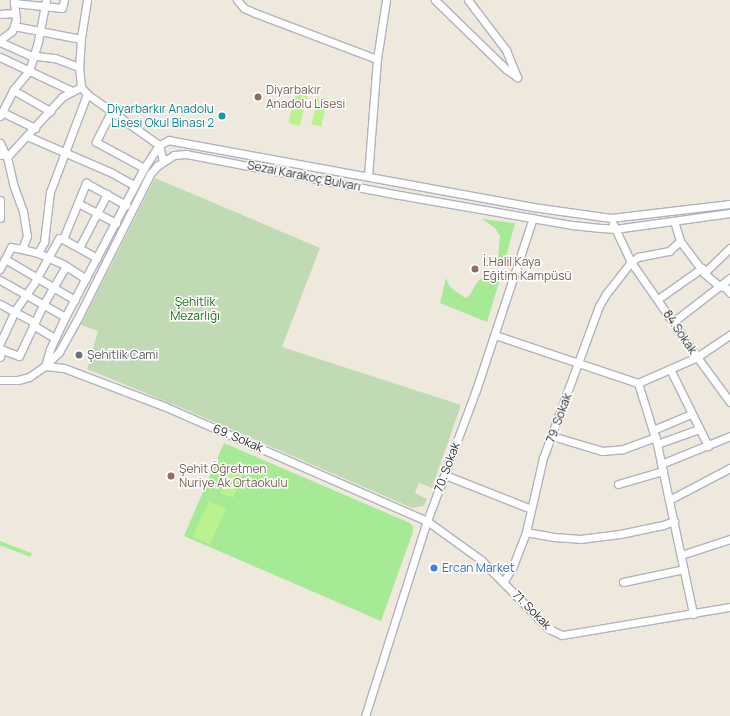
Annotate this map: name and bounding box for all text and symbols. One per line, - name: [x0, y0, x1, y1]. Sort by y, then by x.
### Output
- place label: Diyarbakır Anadolu Lisesi: [266, 83, 345, 111]
- marker: Diyarbakır Anadolu Lisesi: [253, 92, 263, 102]
- place label: Diyarbarkır Anadolu Lisesi Okul Binası 2: [107, 102, 214, 130]
- marker: Diyarbarkır Anadolu Lisesi Okul Binası 2: [217, 111, 227, 121]
- street label: Sezai Karakoç Bulvarı: [246, 158, 362, 194]
- place label: İ.Halil Kaya Eğitim Kampüsü: [483, 255, 572, 283]
- marker: İ.Halil Kaya Eğitim Kampüsü: [470, 264, 480, 274]
- park label: Şehitlik Mezarlığı: [170, 295, 220, 323]
- street label: 84.Sokak: [660, 307, 700, 357]
- place label: Şehitlik Cami: [87, 348, 158, 362]
- marker: Şehitlik Cami: [74, 350, 84, 360]
- street label: 79. Sokak: [543, 391, 575, 445]
- street label: 69. Sokak: [211, 421, 265, 455]
- street label: 70. Sokak: [431, 440, 463, 494]
- place label: Şehit Öğretmen Nuriye Ak Ortaokulu: [179, 462, 288, 490]
- marker: Şehit Öğretmen Nuriye Ak Ortaokulu: [166, 471, 176, 481]
- place label: Ercan Market: [442, 561, 515, 575]
- marker: Ercan Market: [429, 563, 439, 573]
- street label: 71. Sokak: [510, 588, 554, 632]

